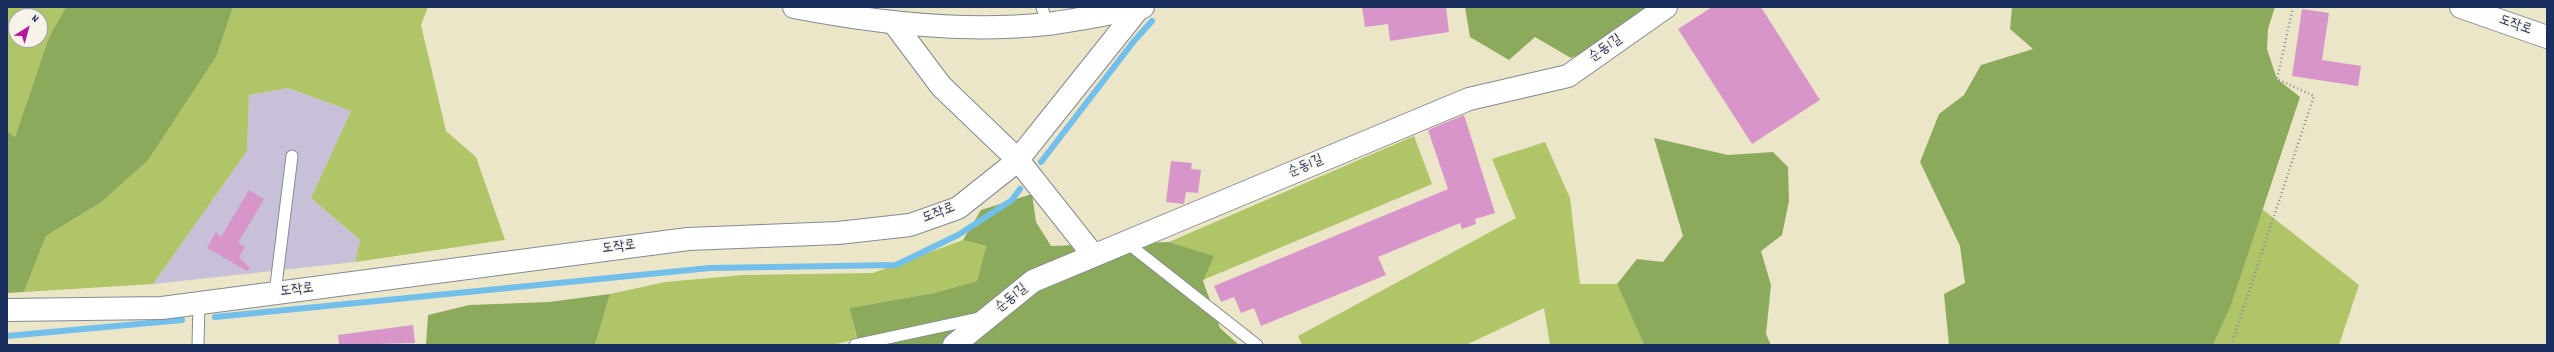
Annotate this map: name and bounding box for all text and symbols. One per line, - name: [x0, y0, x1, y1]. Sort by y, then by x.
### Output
- north arrow: [8, 8, 48, 48]
- text: N: [28, 11, 42, 27]
- street label: 도작로: [2496, 13, 2534, 39]
- street label: 순동1길: [1586, 32, 1626, 66]
- street label: 순동1길: [1286, 152, 1326, 182]
- street label: 도작로: [920, 200, 958, 228]
- street label: 도작로: [601, 238, 637, 258]
- street label: 도작로: [279, 281, 315, 301]
- street label: 순동1길: [992, 281, 1032, 317]

